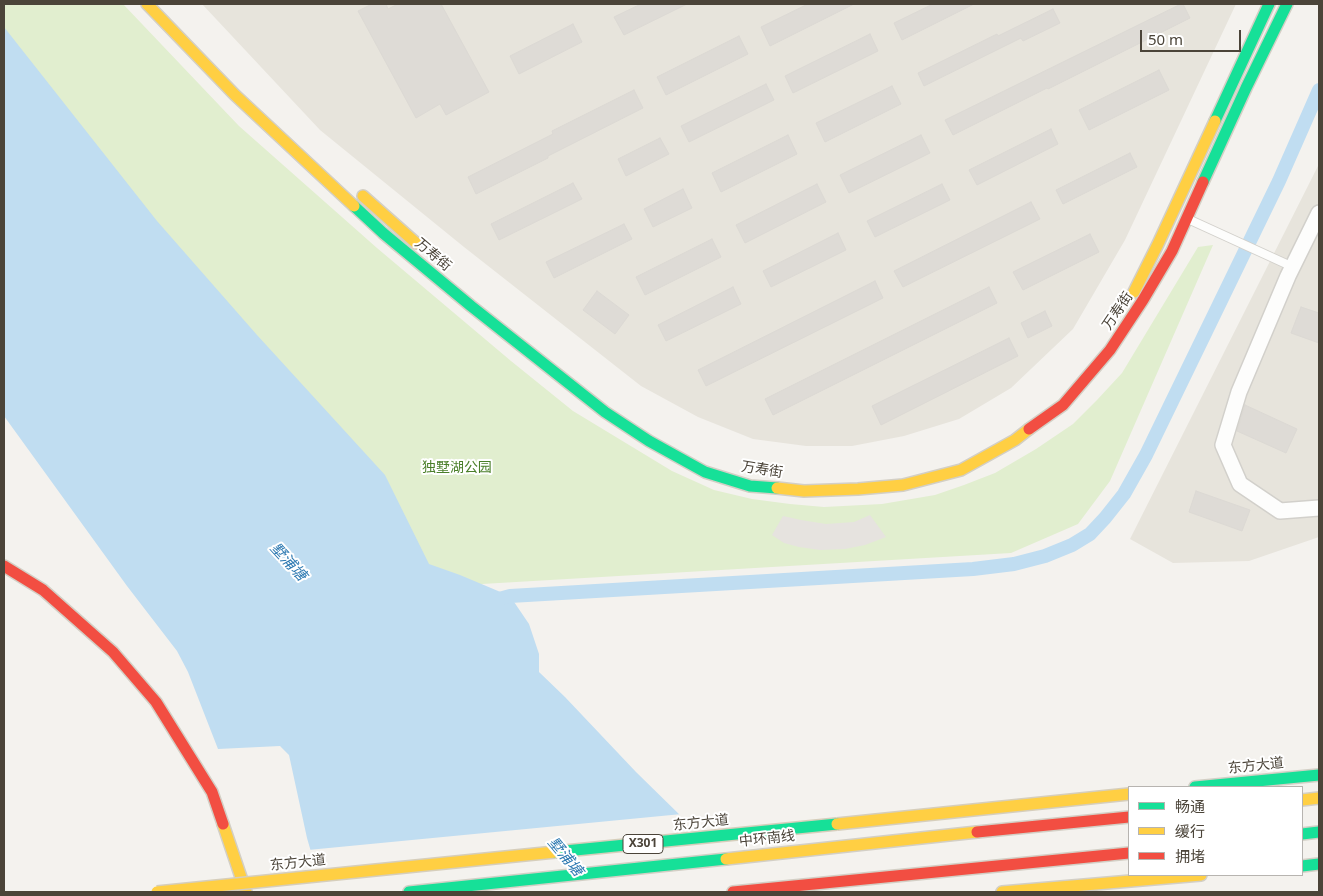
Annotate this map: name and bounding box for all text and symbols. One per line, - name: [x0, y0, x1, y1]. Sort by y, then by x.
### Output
- scale bar: [1143, 20, 1244, 52]
- text: 50 m: [1148, 29, 1183, 49]
- street label: 万寿街: [412, 235, 454, 275]
- street label: 万寿街: [1099, 289, 1137, 333]
- street label: 万寿街: [740, 458, 784, 482]
- park label: 独墅湖公园: [422, 460, 492, 476]
- water label: 墅浦塘: [266, 539, 310, 585]
- street label: 东方大道: [1227, 755, 1285, 777]
- legend: [1128, 786, 1303, 876]
- text: 畅通: [1175, 796, 1205, 816]
- street label: 东方大道: [672, 812, 730, 834]
- text: 缓行: [1175, 821, 1205, 841]
- street label: 中环南线: [738, 828, 796, 850]
- water label: 墅浦塘: [544, 834, 586, 880]
- road number: X301: [623, 834, 663, 854]
- text: 拥堵: [1175, 846, 1205, 866]
- street label: 东方大道: [269, 852, 327, 874]

